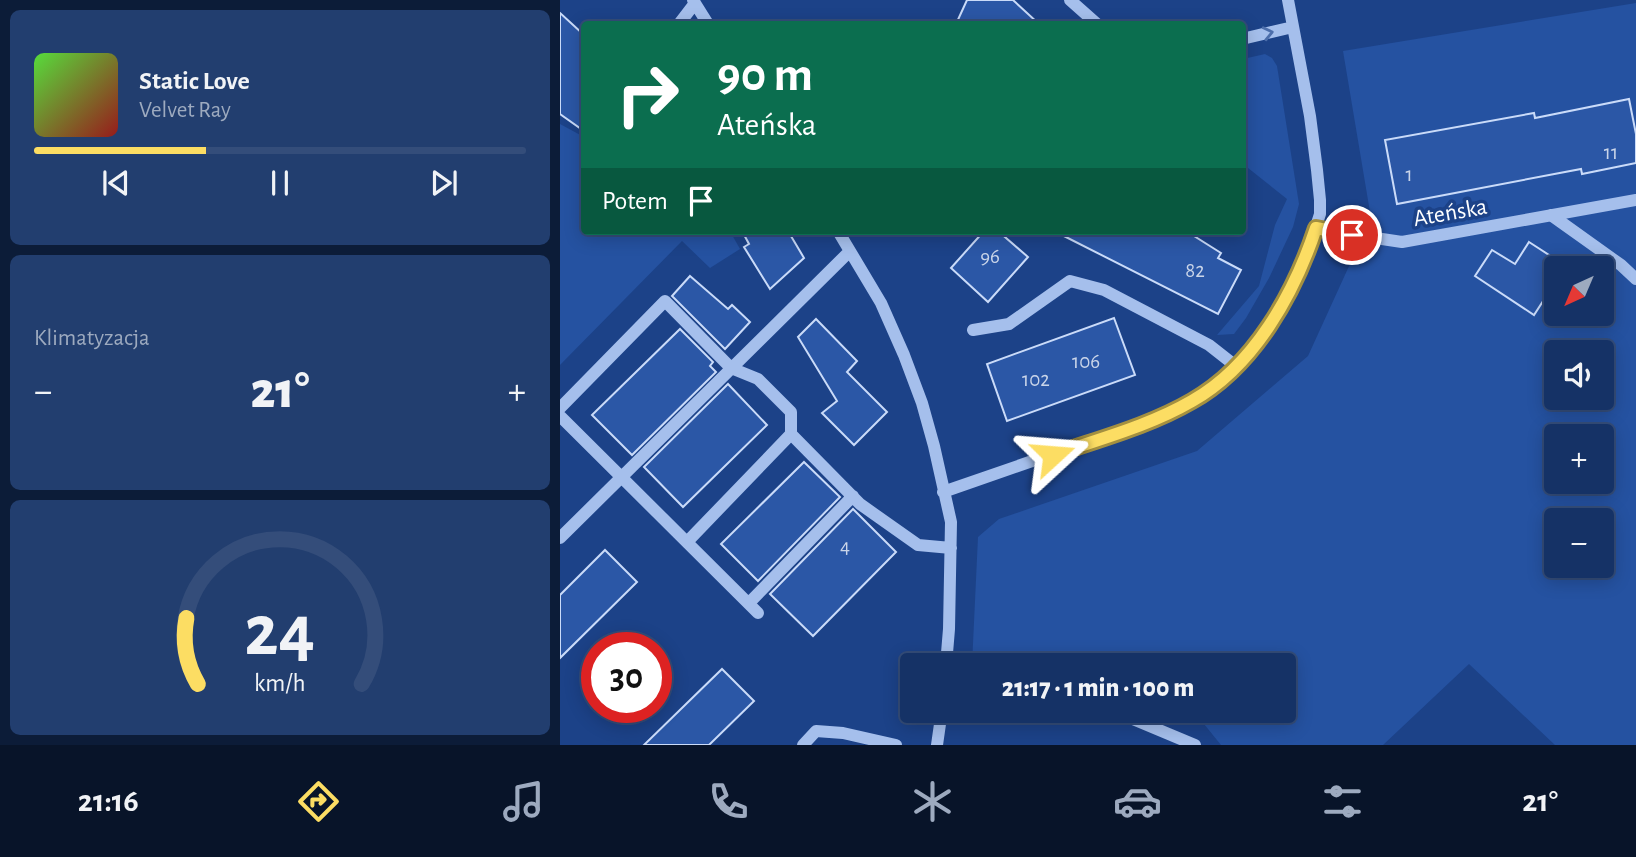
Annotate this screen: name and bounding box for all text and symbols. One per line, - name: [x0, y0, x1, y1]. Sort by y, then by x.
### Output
- one-way arrow: [1262, 27, 1274, 41]
- icon: right: [602, 49, 693, 140]
- text: 90 m: [717, 51, 813, 100]
- text: Static Love: [139, 68, 250, 94]
- text: Velvet Ray: [139, 99, 231, 122]
- text: Ateńska: [717, 109, 816, 141]
- house number: 11: [1604, 142, 1618, 163]
- icon: previous: [97, 164, 135, 202]
- icon: pause: [261, 164, 299, 202]
- icon: next: [425, 164, 463, 202]
- house number: 1: [1405, 164, 1413, 185]
- icon: arrive: [682, 182, 720, 220]
- text: Potem: [602, 188, 668, 214]
- street label: Ateńska: [1411, 195, 1489, 231]
- pin: [1322, 205, 1382, 265]
- icon: arrive: [1333, 216, 1371, 254]
- house number: 96: [980, 246, 1000, 267]
- north arrow: [1544, 256, 1614, 326]
- map controls: [1544, 256, 1614, 578]
- house number: 82: [1185, 260, 1205, 281]
- text: Klimatyzacja: [34, 327, 150, 350]
- button: sound: [1544, 340, 1614, 410]
- house number: 106: [1072, 351, 1100, 372]
- text: 21°: [250, 365, 310, 417]
- house number: 102: [1022, 369, 1050, 390]
- text: −: [34, 373, 52, 411]
- text: +: [508, 373, 526, 411]
- position arrow: [1016, 418, 1090, 492]
- button: +: [1544, 424, 1614, 494]
- button: −: [1544, 508, 1614, 578]
- house number: 4: [840, 536, 850, 557]
- text: 24: [245, 596, 315, 669]
- speed limit sign: 30: [581, 632, 672, 723]
- text: km/h: [254, 670, 306, 695]
- text: 21:17 · 1 min · 100 m: [1002, 675, 1194, 701]
- icon: directions: [294, 777, 343, 826]
- icon: music: [499, 777, 548, 826]
- icon: phone: [704, 777, 753, 826]
- icon: climate: [908, 777, 957, 826]
- icon: car: [1113, 777, 1162, 826]
- icon: filters: [1318, 777, 1367, 826]
- text: 21:16: [78, 785, 139, 817]
- text: 21°: [1522, 785, 1558, 817]

